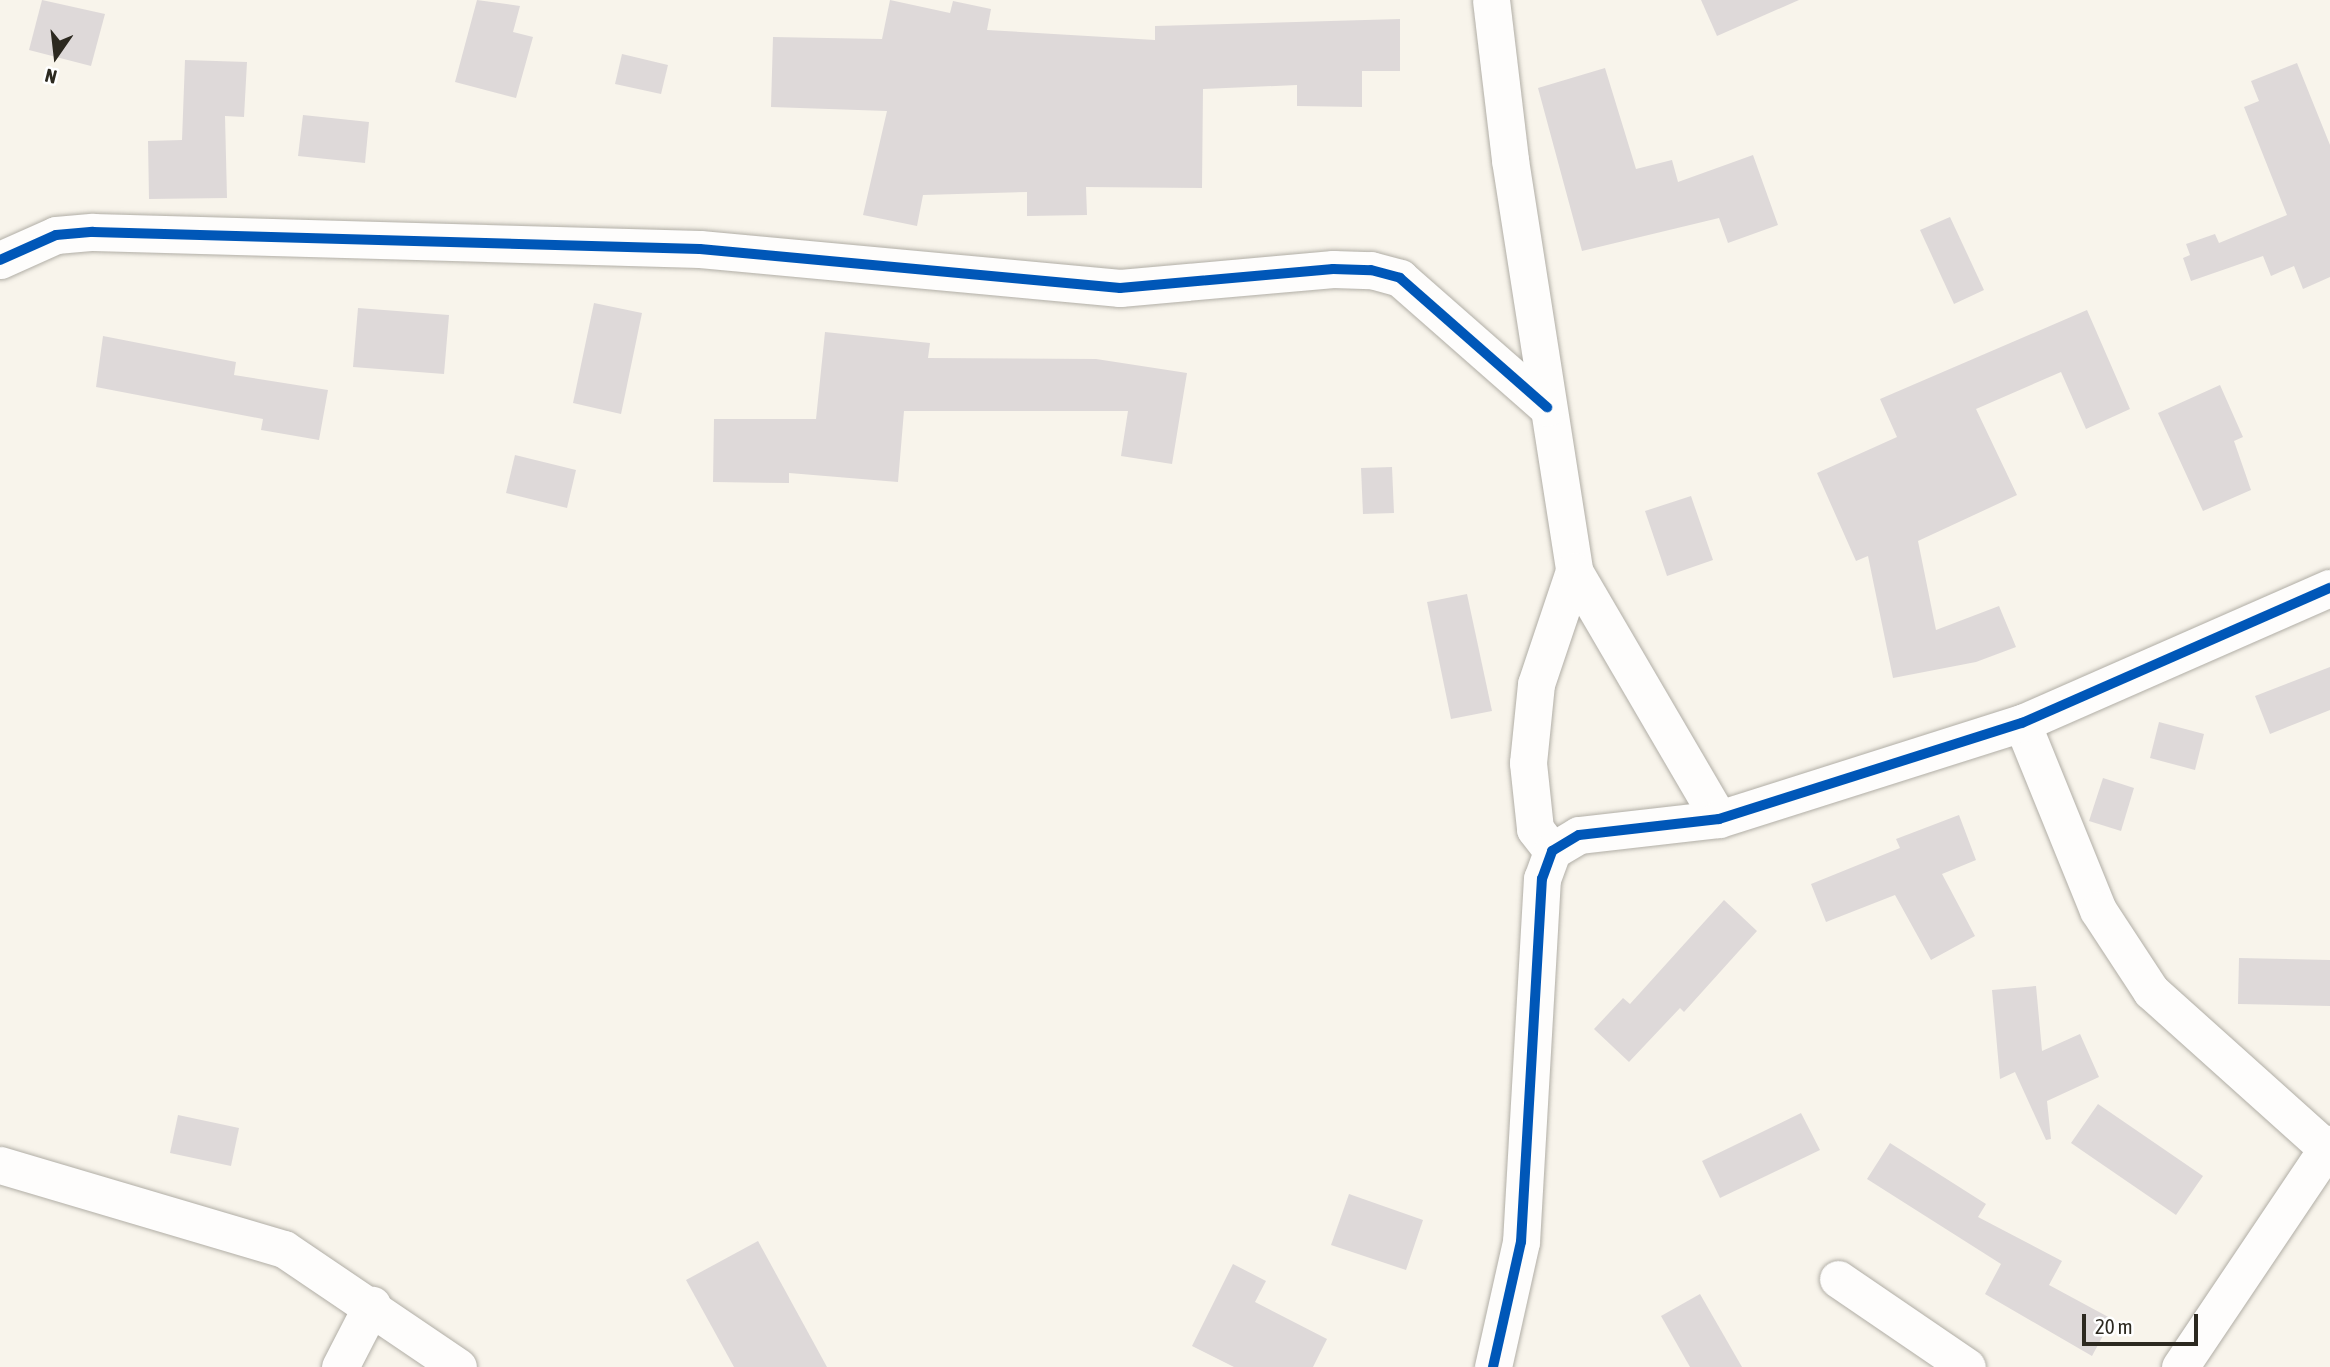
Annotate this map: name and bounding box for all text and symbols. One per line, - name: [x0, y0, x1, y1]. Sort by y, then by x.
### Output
- north arrow: [21, 21, 91, 91]
- text: N: [43, 64, 59, 88]
- scale bar: [2085, 1300, 2200, 1344]
- text: 20 m: [2095, 1314, 2133, 1338]

